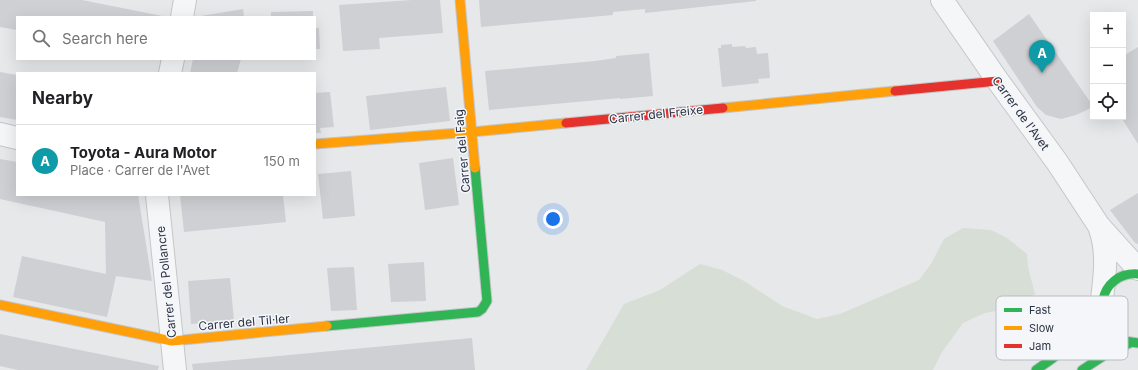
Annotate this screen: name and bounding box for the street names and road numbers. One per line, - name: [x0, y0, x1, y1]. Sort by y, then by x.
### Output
- street label: Carrer de l'Avet: [989, 73, 1053, 153]
- street label: Carrer del Freixe: [608, 102, 704, 126]
- street label: Carrer del Faig: [451, 109, 473, 193]
- street label: Carrer del Pollancre: [153, 225, 179, 339]
- street label: Carrer del Til·ler: [198, 311, 291, 333]

